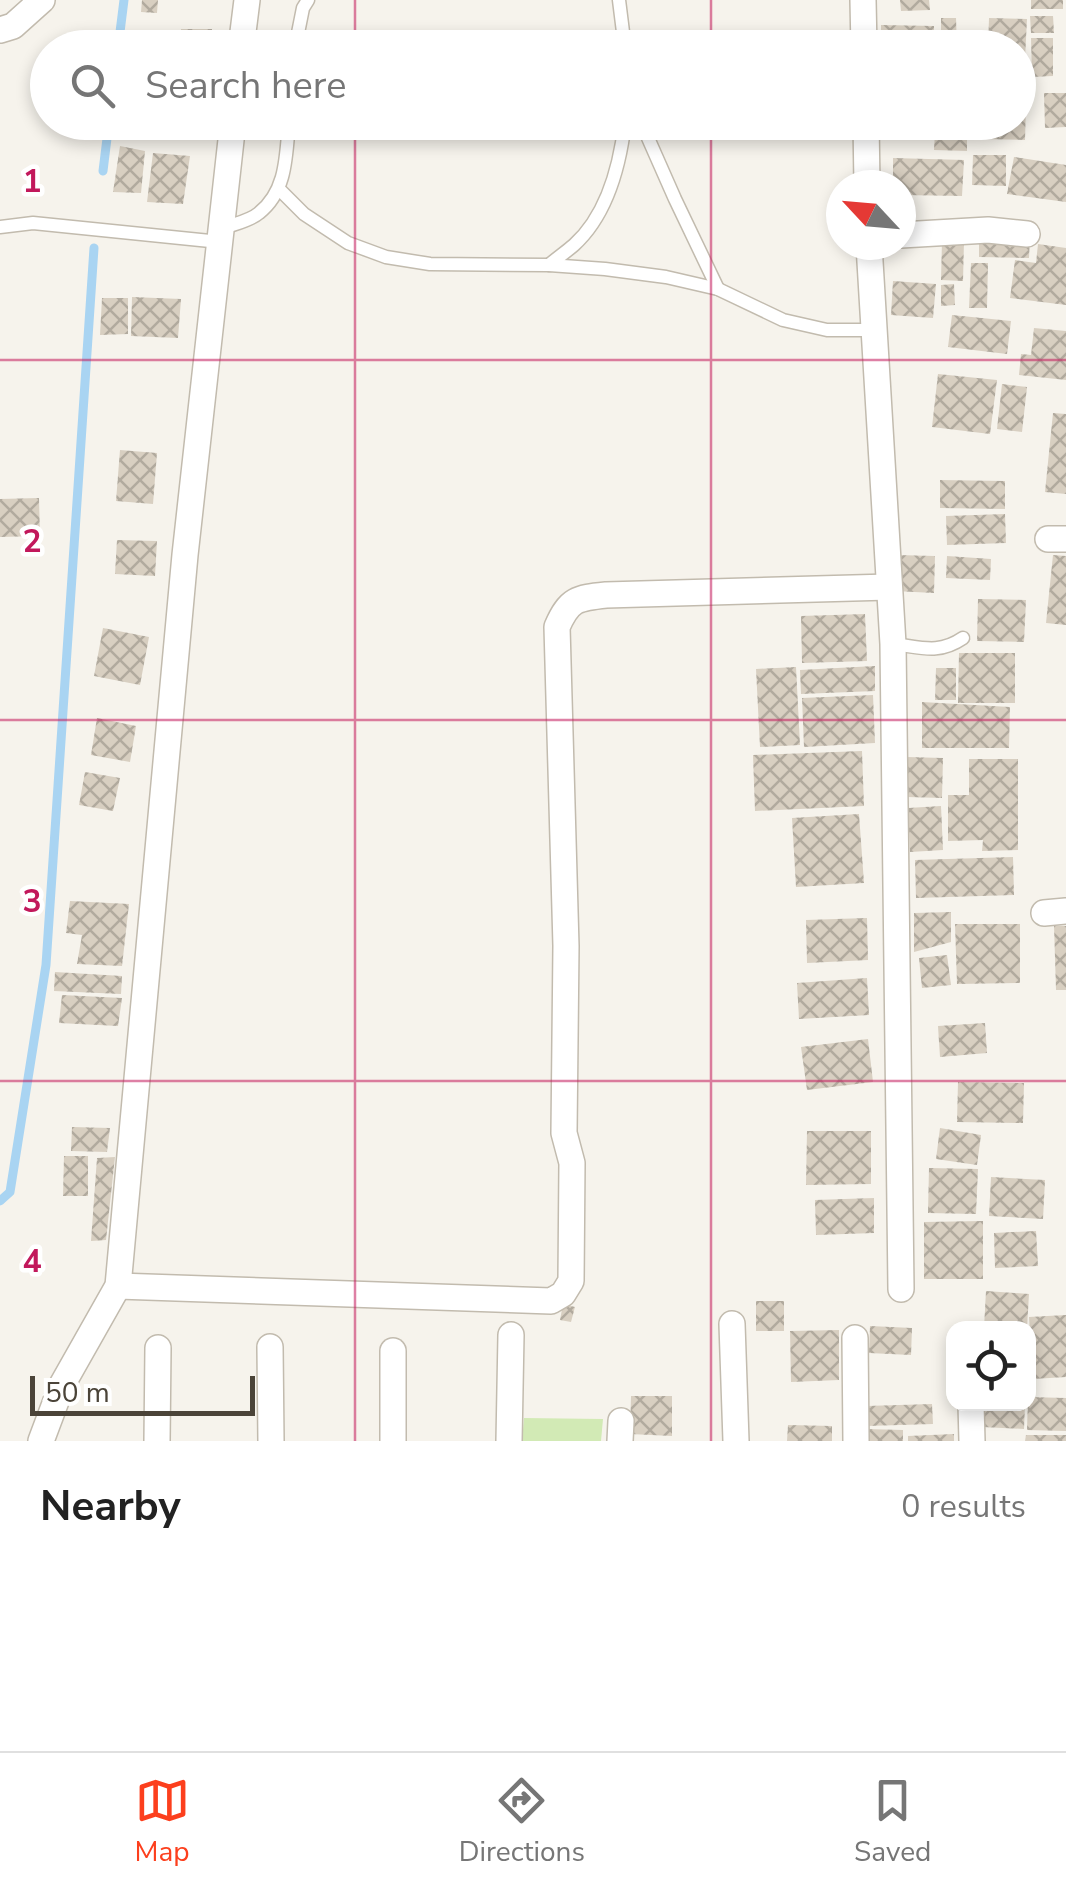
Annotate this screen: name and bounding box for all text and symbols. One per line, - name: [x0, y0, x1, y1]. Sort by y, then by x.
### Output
- search box: [30, 30, 1036, 140]
- icon: search: [65, 58, 120, 113]
- text: Search here: [145, 60, 346, 111]
- text: 1: [22, 160, 42, 203]
- north arrow: [826, 170, 916, 260]
- text: 2: [22, 520, 42, 563]
- text: 3: [22, 880, 42, 923]
- text: 4: [22, 1240, 42, 1283]
- map controls: [946, 1321, 1036, 1411]
- button: locate: [946, 1321, 1036, 1411]
- scale bar: [30, 1371, 255, 1416]
- text: 50 m: [45, 1374, 110, 1412]
- text: Nearby: [40, 1478, 181, 1535]
- text: 0 results: [901, 1485, 1026, 1528]
- tab: Map: [135, 1773, 190, 1871]
- tab: Directions: [459, 1773, 585, 1871]
- tab: Saved: [854, 1773, 931, 1871]

